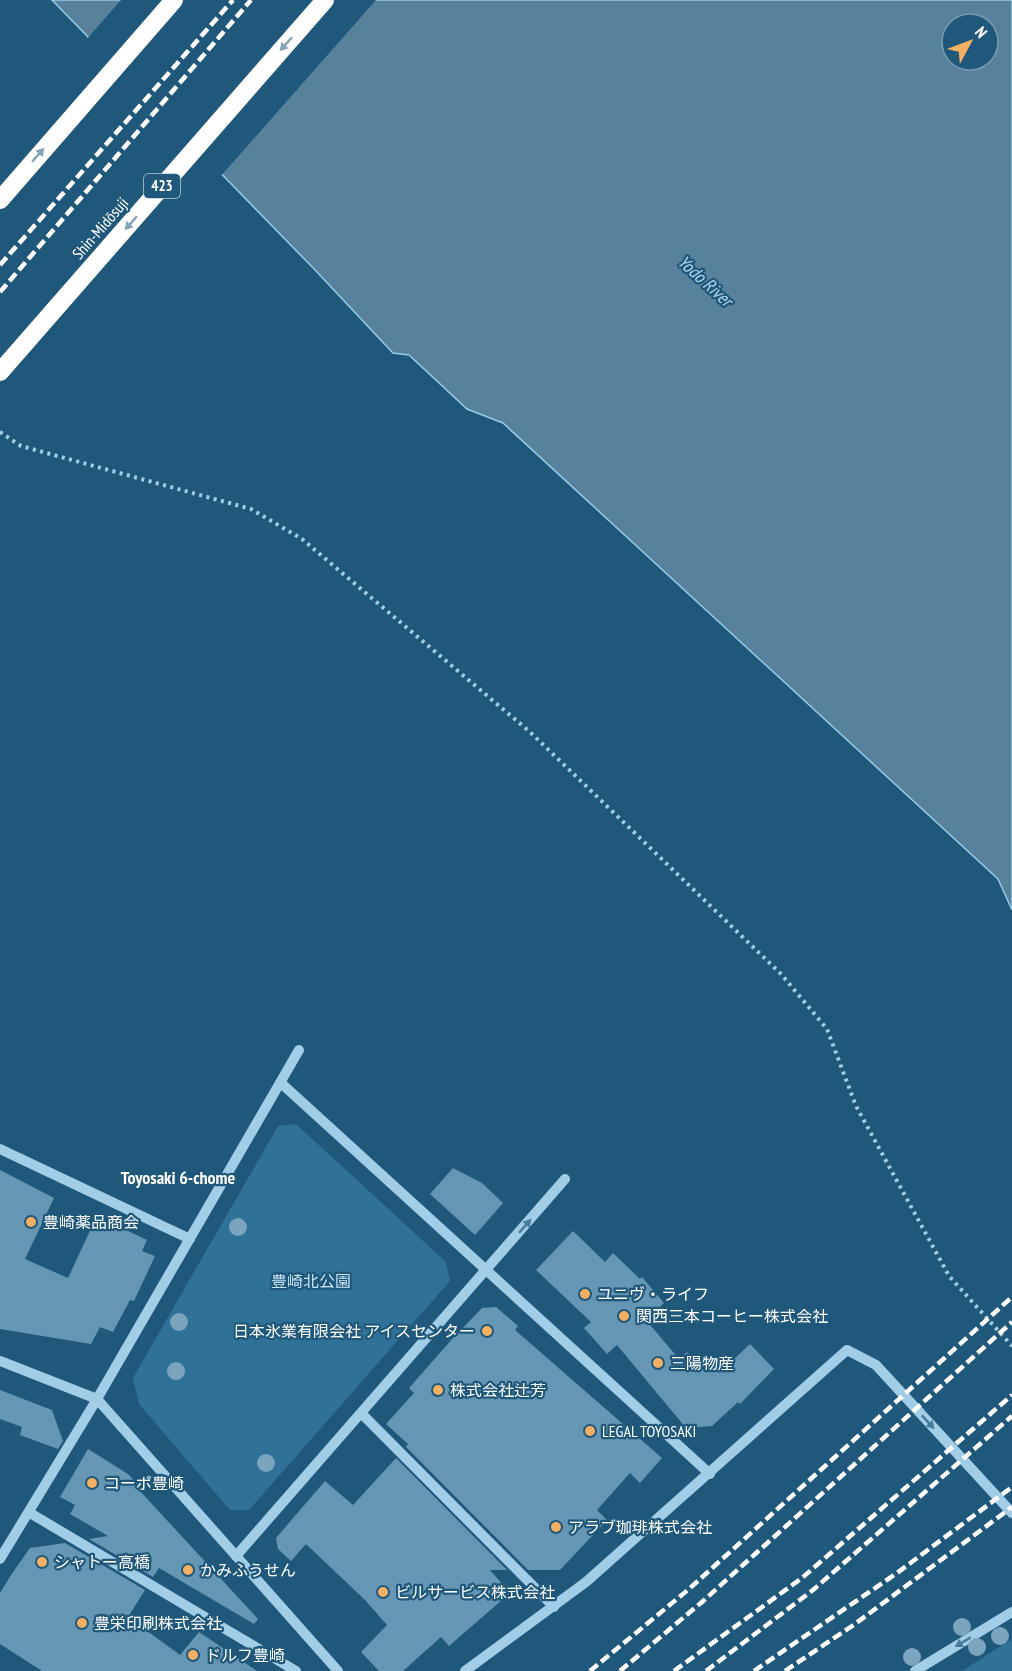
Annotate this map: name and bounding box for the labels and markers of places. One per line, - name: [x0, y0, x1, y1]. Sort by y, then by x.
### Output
- place label: 豊崎薬品商会: [43, 1212, 139, 1232]
- marker: 豊崎薬品商会: [24, 1215, 38, 1229]
- place label: ユニヴ・ライフ: [597, 1284, 709, 1304]
- marker: ユニヴ・ライフ: [578, 1287, 592, 1301]
- place label: 関西三本コーヒー株式会社: [636, 1306, 828, 1326]
- marker: 関西三本コーヒー株式会社: [617, 1309, 631, 1323]
- place label: 日本氷業有限会社 アイスセンター: [233, 1321, 475, 1341]
- marker: 日本氷業有限会社 アイスセンター: [480, 1324, 494, 1338]
- place label: 三陽物産: [670, 1353, 734, 1373]
- marker: 三陽物産: [651, 1356, 665, 1370]
- place label: 株式会社辻芳: [450, 1380, 546, 1400]
- marker: 株式会社辻芳: [431, 1383, 445, 1397]
- place label: LEGAL TOYOSAKI: [602, 1421, 696, 1441]
- marker: LEGAL TOYOSAKI: [583, 1424, 597, 1438]
- place label: コーポ豊崎: [104, 1473, 184, 1493]
- marker: コーポ豊崎: [85, 1476, 99, 1490]
- place label: アラブ珈琲株式会社: [568, 1517, 712, 1537]
- marker: アラブ珈琲株式会社: [549, 1520, 563, 1534]
- place label: シャトー高橋: [54, 1552, 150, 1572]
- marker: シャトー高橋: [35, 1555, 49, 1569]
- place label: かみふうせん: [200, 1560, 296, 1580]
- marker: かみふうせん: [181, 1563, 195, 1577]
- place label: ビルサービス株式会社: [395, 1582, 555, 1602]
- marker: ビルサービス株式会社: [376, 1585, 390, 1599]
- place label: 豊栄印刷株式会社: [94, 1613, 222, 1633]
- marker: 豊栄印刷株式会社: [75, 1616, 89, 1630]
- place label: ドルフ豊崎: [205, 1645, 285, 1665]
- marker: ドルフ豊崎: [186, 1648, 200, 1662]

